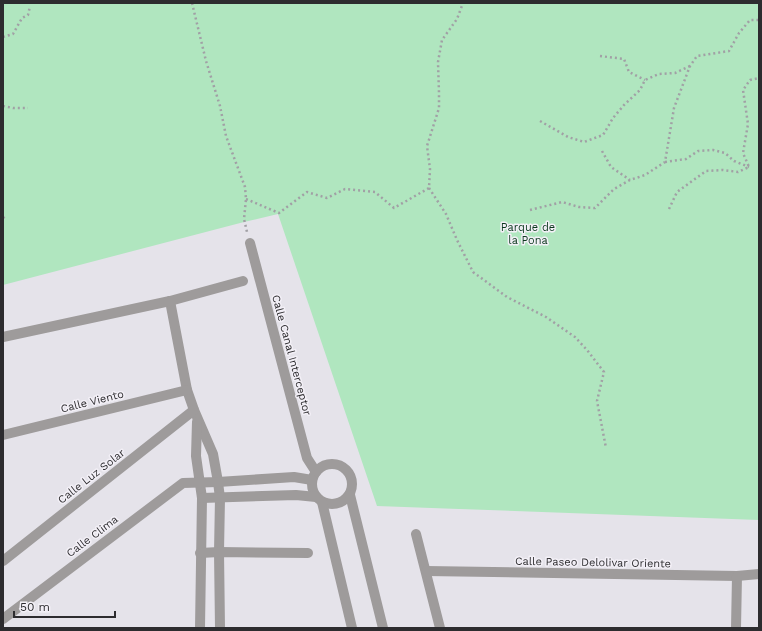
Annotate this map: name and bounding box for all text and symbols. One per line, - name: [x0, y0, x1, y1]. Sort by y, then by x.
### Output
- park label: Parque de la Pona: [501, 221, 555, 247]
- street label: Calle Canal Interceptor: [269, 293, 314, 417]
- street label: Calle Viento: [59, 387, 125, 416]
- street label: Calle Luz Solar: [55, 446, 128, 507]
- street label: Calle Clima: [64, 513, 121, 560]
- street label: Calle Paseo Delolivar Oriente: [515, 555, 671, 570]
- scale bar: [14, 593, 115, 619]
- text: 50 m: [20, 600, 50, 614]

